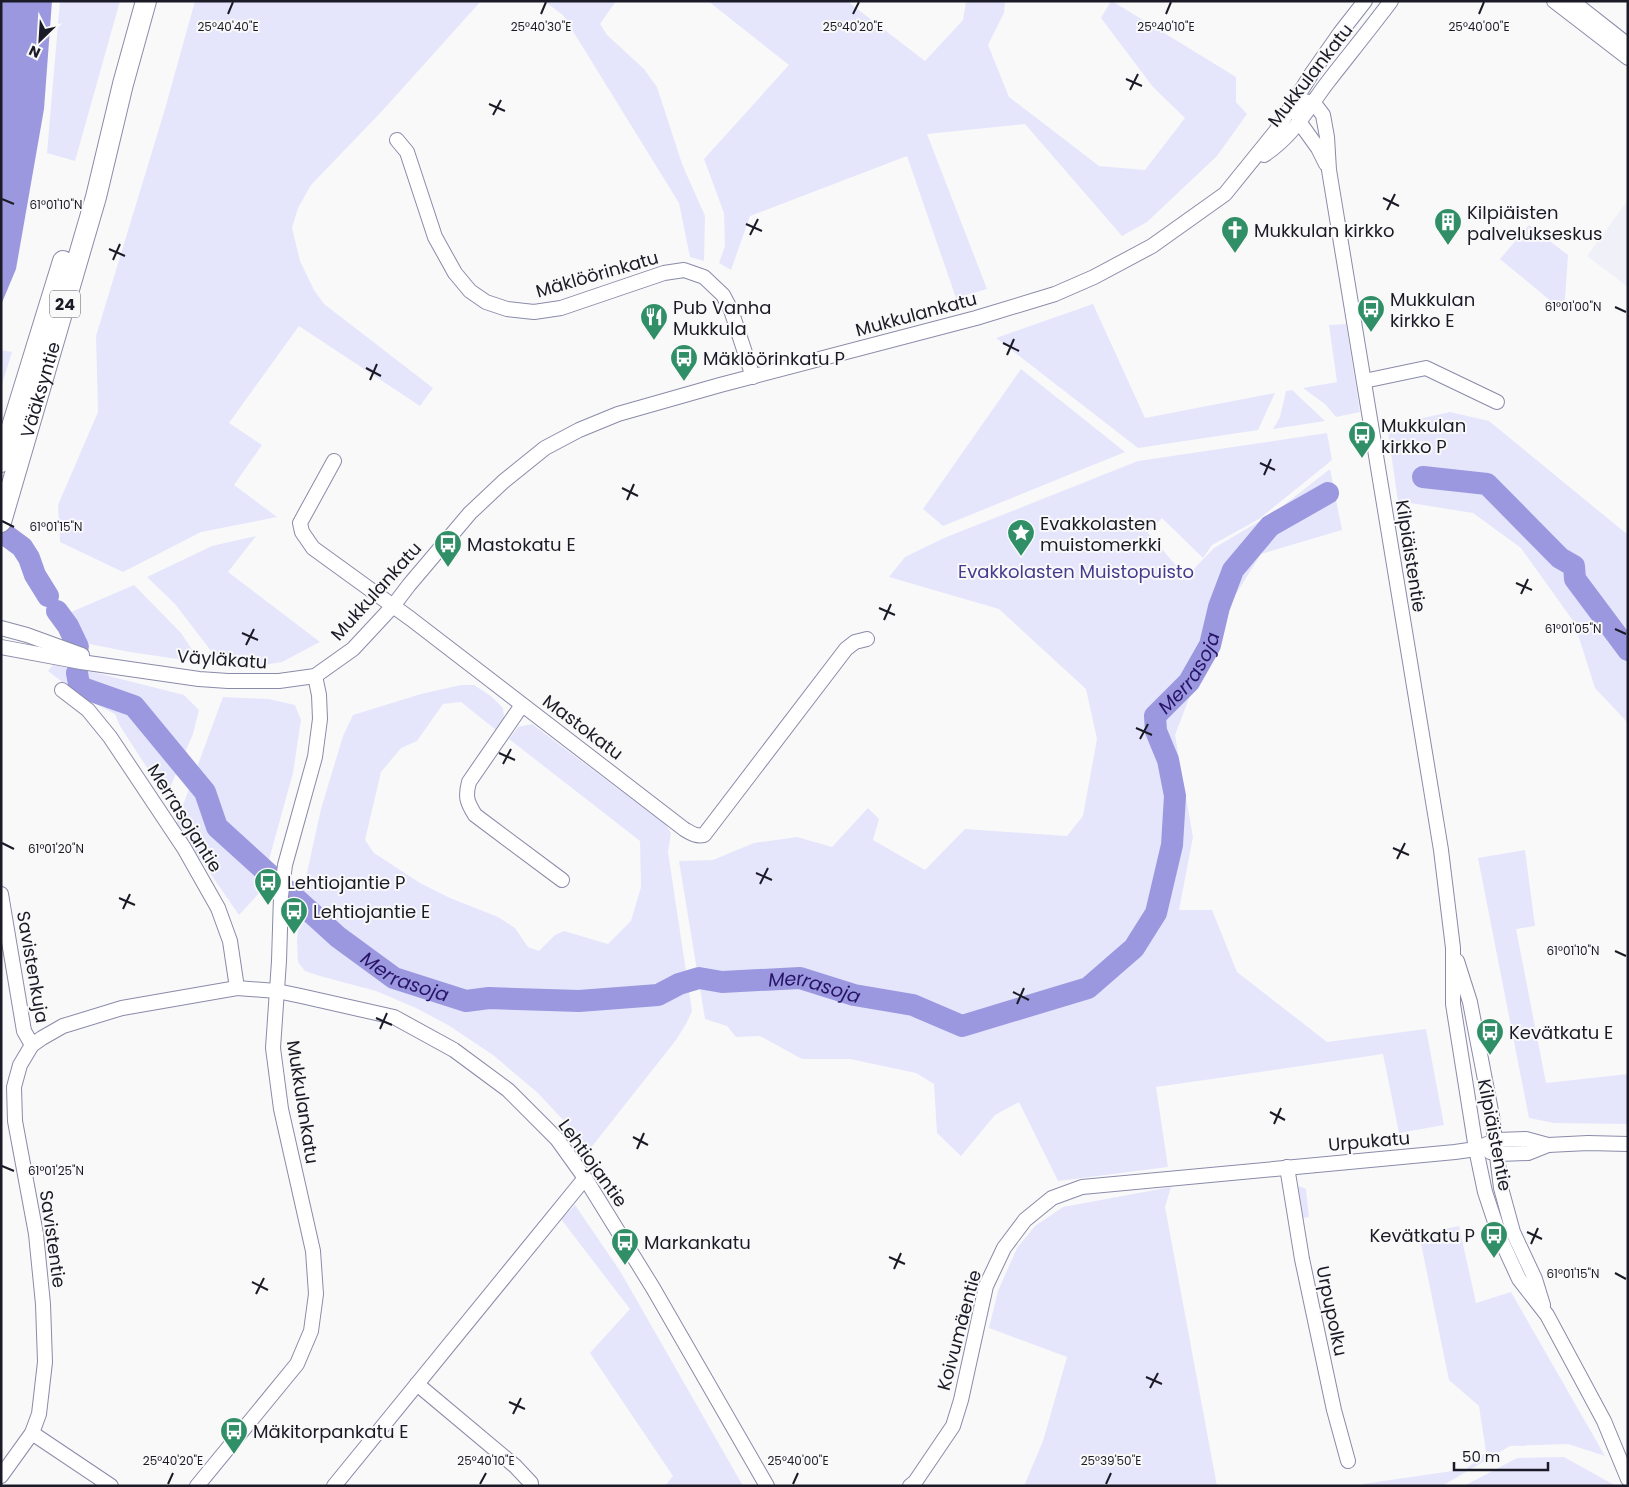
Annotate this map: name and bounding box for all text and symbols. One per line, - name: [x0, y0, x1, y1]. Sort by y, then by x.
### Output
- north arrow: [15, 15, 65, 65]
- text: 25°40'40"E: [197, 18, 259, 35]
- text: 25°40'30"E: [511, 18, 571, 35]
- text: 25°40'20"E: [823, 18, 883, 35]
- text: 25°40'10"E: [1137, 18, 1195, 35]
- street label: Mukkulankatu: [1262, 18, 1358, 132]
- text: 25°40'00"E: [1448, 18, 1510, 35]
- text: N: [26, 40, 44, 63]
- text: 61°01'10"N: [30, 196, 82, 213]
- place label: Kilpiäisten palvelukseskus: [1467, 200, 1602, 246]
- building icon: Kilpiäisten palvelukseskus: [1433, 207, 1463, 246]
- church icon: Mukkulan kirkko: [1220, 215, 1250, 254]
- place label: Mukkulan kirkko: [1254, 218, 1394, 243]
- street label: Mäklöörinkatu: [533, 245, 661, 303]
- street label: Mukkulankatu: [853, 286, 979, 342]
- place label: Mukkulan kirkko E: [1390, 287, 1475, 333]
- road number: 24: [50, 290, 80, 318]
- bus stop icon: Mukkulan kirkko E: [1356, 294, 1386, 333]
- place label: Pub Vanha Mukkula: [673, 295, 771, 341]
- text: 61°01'00"N: [1545, 298, 1601, 315]
- restaurant icon: Pub Vanha Mukkula: [639, 302, 669, 341]
- street label: Vääksyntie: [14, 339, 66, 441]
- bus stop icon: Mäklöörinkatu P: [669, 343, 699, 382]
- place label: Mäklöörinkatu P: [703, 346, 845, 371]
- place label: Mukkulan kirkko P: [1381, 413, 1466, 459]
- bus stop icon: Mukkulan kirkko P: [1347, 420, 1377, 459]
- street label: Kilpiäistentie: [1390, 498, 1432, 614]
- place label: Evakkolasten muistomerkki: [1040, 511, 1161, 557]
- text: 61°01'15"N: [30, 518, 82, 535]
- place icon: Evakkolasten muistomerkki: [1006, 518, 1036, 557]
- bus stop icon: Mastokatu E: [433, 529, 463, 568]
- place label: Mastokatu E: [467, 532, 576, 557]
- street label: Mukkulankatu: [325, 536, 427, 646]
- park label: Evakkolasten Muistopuisto: [958, 559, 1194, 584]
- text: 61°01'05"N: [1545, 620, 1601, 637]
- water label: Merrasoja: [1151, 629, 1226, 720]
- street label: Väyläkatu: [176, 643, 268, 675]
- street label: Mastokatu: [538, 689, 628, 765]
- street label: Merrasojantie: [142, 759, 228, 877]
- text: 61°01'20"N: [28, 840, 84, 857]
- bus stop icon: Lehtiojantie P: [253, 867, 283, 906]
- place label: Lehtiojantie P: [287, 870, 405, 895]
- bus stop icon: Lehtiojantie E: [279, 896, 309, 935]
- place label: Lehtiojantie E: [313, 899, 430, 924]
- street label: Savistenkuja: [11, 909, 55, 1025]
- text: 61°01'10"N: [1547, 942, 1599, 959]
- water label: Merrasoja: [356, 945, 453, 1008]
- water label: Merrasoja: [767, 964, 864, 1010]
- bus stop icon: Kevätkatu E: [1475, 1017, 1505, 1056]
- place label: Kevätkatu E: [1509, 1020, 1613, 1045]
- street label: Mukkulankatu: [281, 1038, 325, 1166]
- street label: Kilpiäistentie: [1472, 1077, 1518, 1193]
- street label: Lehtiojantie: [553, 1114, 633, 1212]
- street label: Urpukatu: [1327, 1125, 1411, 1157]
- text: 61°01'25"N: [28, 1162, 84, 1179]
- street label: Savistentie: [34, 1189, 72, 1289]
- bus stop icon: Kevätkatu P: [1479, 1220, 1509, 1259]
- place label: Kevätkatu P: [1370, 1223, 1475, 1248]
- bus stop icon: Markankatu: [610, 1227, 640, 1266]
- place label: Markankatu: [644, 1230, 751, 1255]
- street label: Urpupolku: [1310, 1264, 1354, 1358]
- text: 61°01'15"N: [1547, 1265, 1599, 1282]
- street label: Koivumäentie: [931, 1267, 987, 1393]
- bus stop icon: Mäkitorpankatu E: [219, 1416, 249, 1455]
- place label: Mäkitorpankatu E: [253, 1419, 409, 1444]
- scale bar: [1454, 1440, 1548, 1472]
- text: 50 m: [1462, 1446, 1500, 1467]
- text: 25°40'20"E: [143, 1452, 203, 1469]
- text: 25°40'10"E: [457, 1452, 515, 1469]
- text: 25°40'00"E: [767, 1452, 829, 1469]
- text: 25°39'50"E: [1081, 1452, 1141, 1469]

